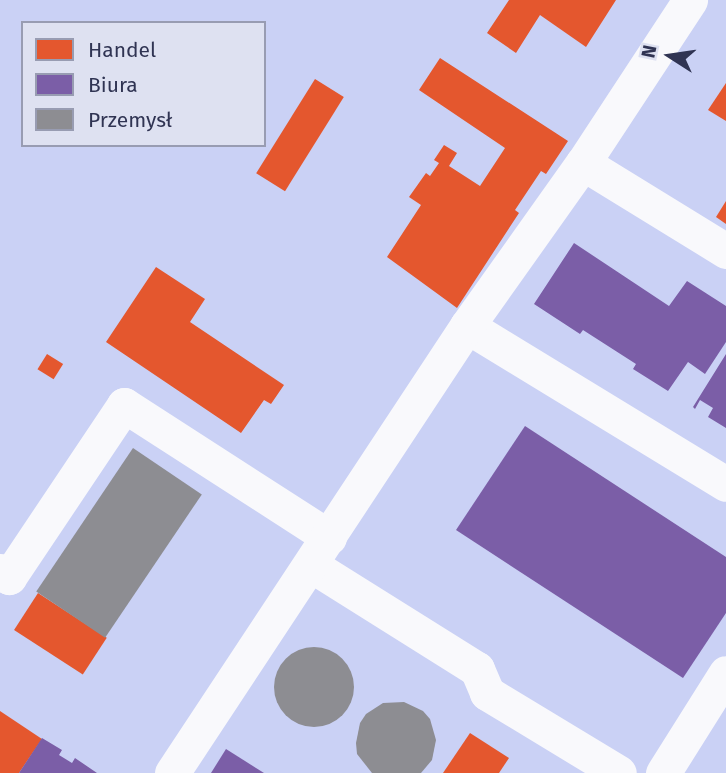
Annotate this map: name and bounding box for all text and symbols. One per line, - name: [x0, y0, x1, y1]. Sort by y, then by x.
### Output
- legend: [21, 21, 266, 147]
- north arrow: [635, 21, 705, 91]
- text: Handel: [88, 37, 156, 63]
- text: N: [636, 43, 662, 60]
- text: Biura: [88, 72, 138, 98]
- text: Przemysł: [88, 107, 172, 133]

